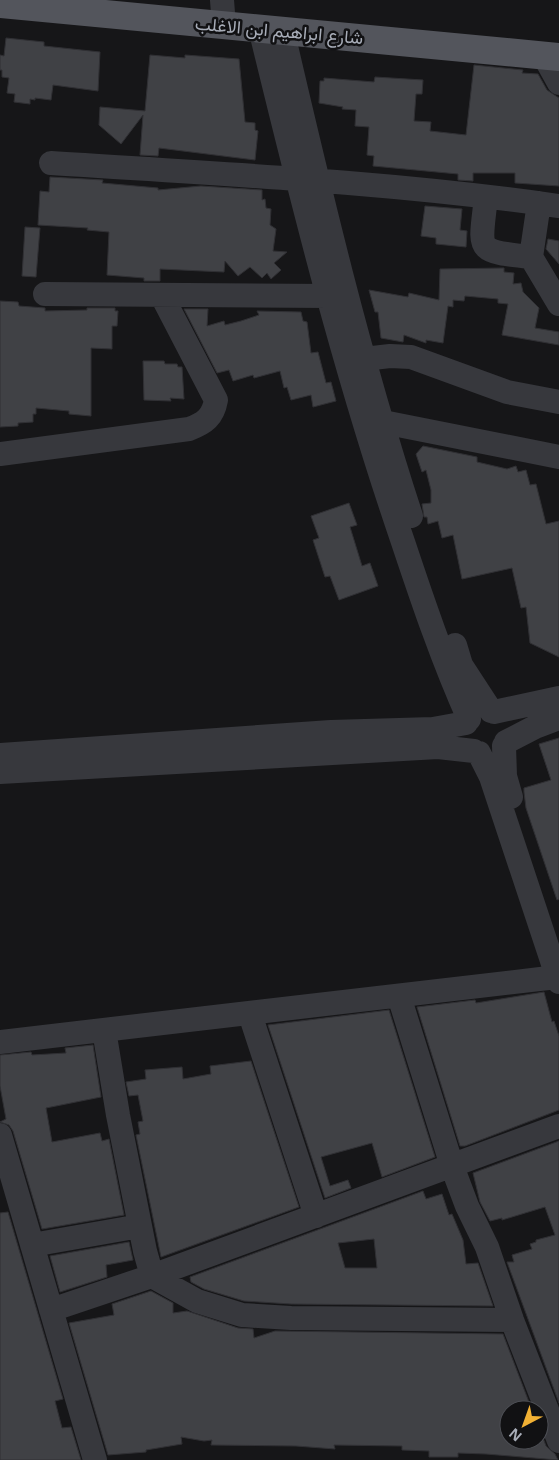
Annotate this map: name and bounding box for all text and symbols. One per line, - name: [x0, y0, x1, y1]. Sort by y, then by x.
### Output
- street label: شارع ابراهيم ابن الاغلب: [194, 11, 364, 50]
- north arrow: [499, 1400, 549, 1450]
- text: N: [505, 1424, 526, 1446]

